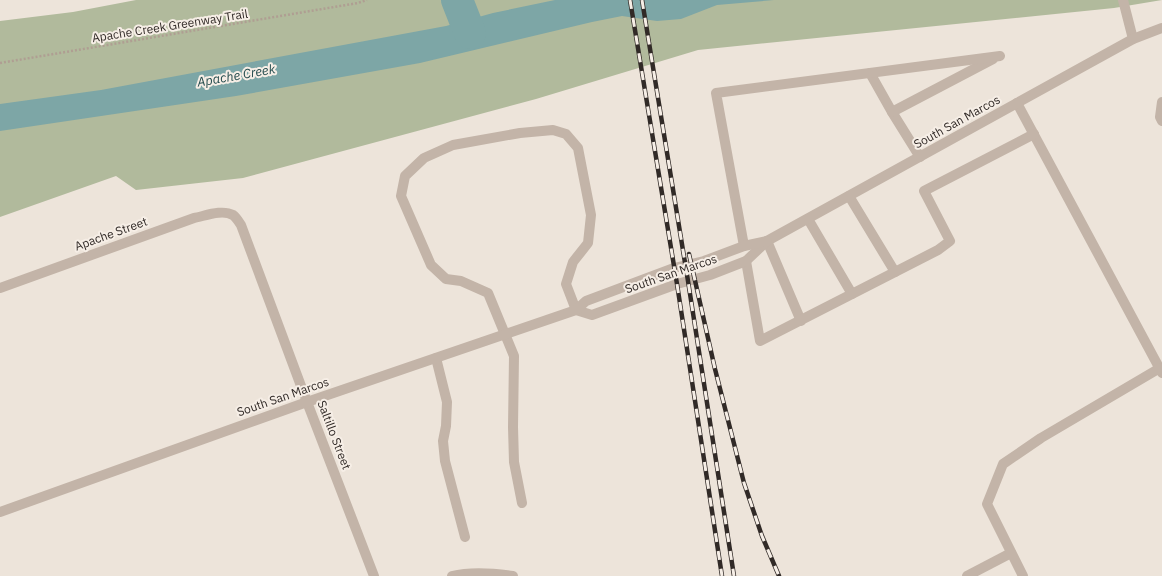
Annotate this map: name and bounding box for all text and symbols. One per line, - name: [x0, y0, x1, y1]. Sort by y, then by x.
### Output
- street label: Apache Creek Greenway Trail: [91, 6, 249, 45]
- water label: Apache Creek: [195, 60, 277, 91]
- street label: South San Marcos: [911, 92, 1003, 151]
- street label: Apache Street: [72, 213, 149, 254]
- street label: South San Marcos: [623, 251, 719, 296]
- street label: South San Marcos: [235, 374, 331, 419]
- street label: Saltillo Street: [314, 398, 355, 471]

